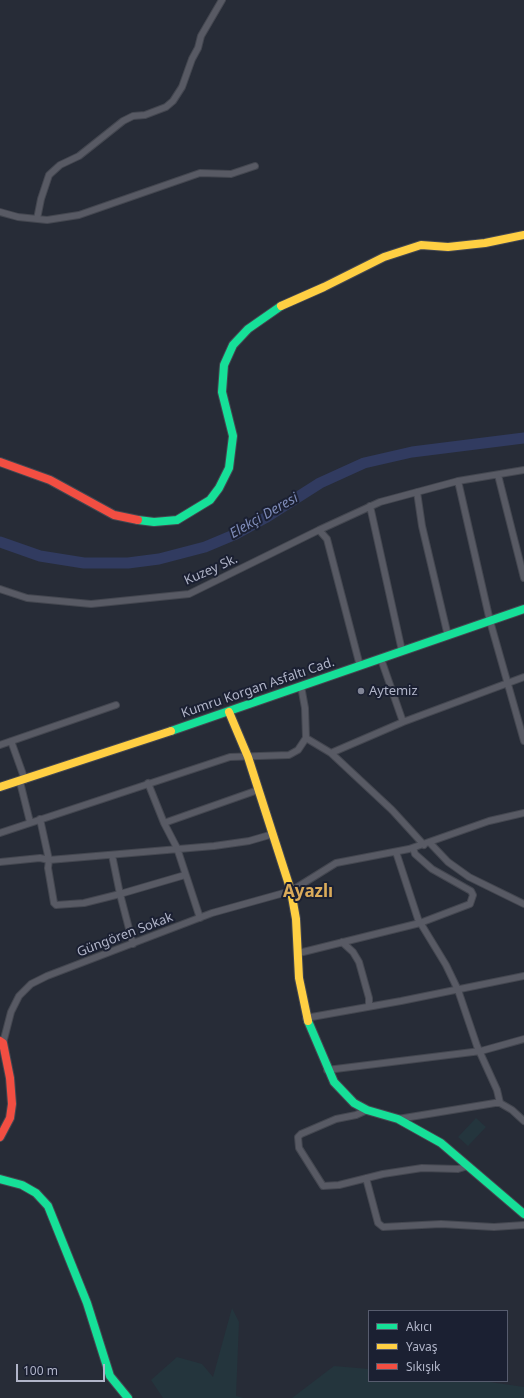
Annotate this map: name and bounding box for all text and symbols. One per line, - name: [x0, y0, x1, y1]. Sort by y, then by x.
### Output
- water label: Elekçi Deresi: [227, 490, 301, 542]
- street label: Kuzey Sk.: [182, 551, 240, 589]
- street label: Kumru Korgan Asfaltı Cad.: [179, 654, 337, 722]
- place label: Aytemiz: [369, 683, 418, 699]
- marker: Aytemiz: [356, 686, 366, 696]
- district label: Ayazlı: [283, 882, 333, 902]
- street label: Güngören Sokak: [75, 910, 175, 960]
- legend: [368, 1310, 508, 1382]
- text: Akıcı: [406, 1318, 432, 1335]
- text: Yavaş: [406, 1338, 438, 1355]
- scale bar: [18, 1356, 107, 1382]
- text: Sıkışık: [406, 1358, 440, 1375]
- text: 100 m: [23, 1362, 58, 1379]

